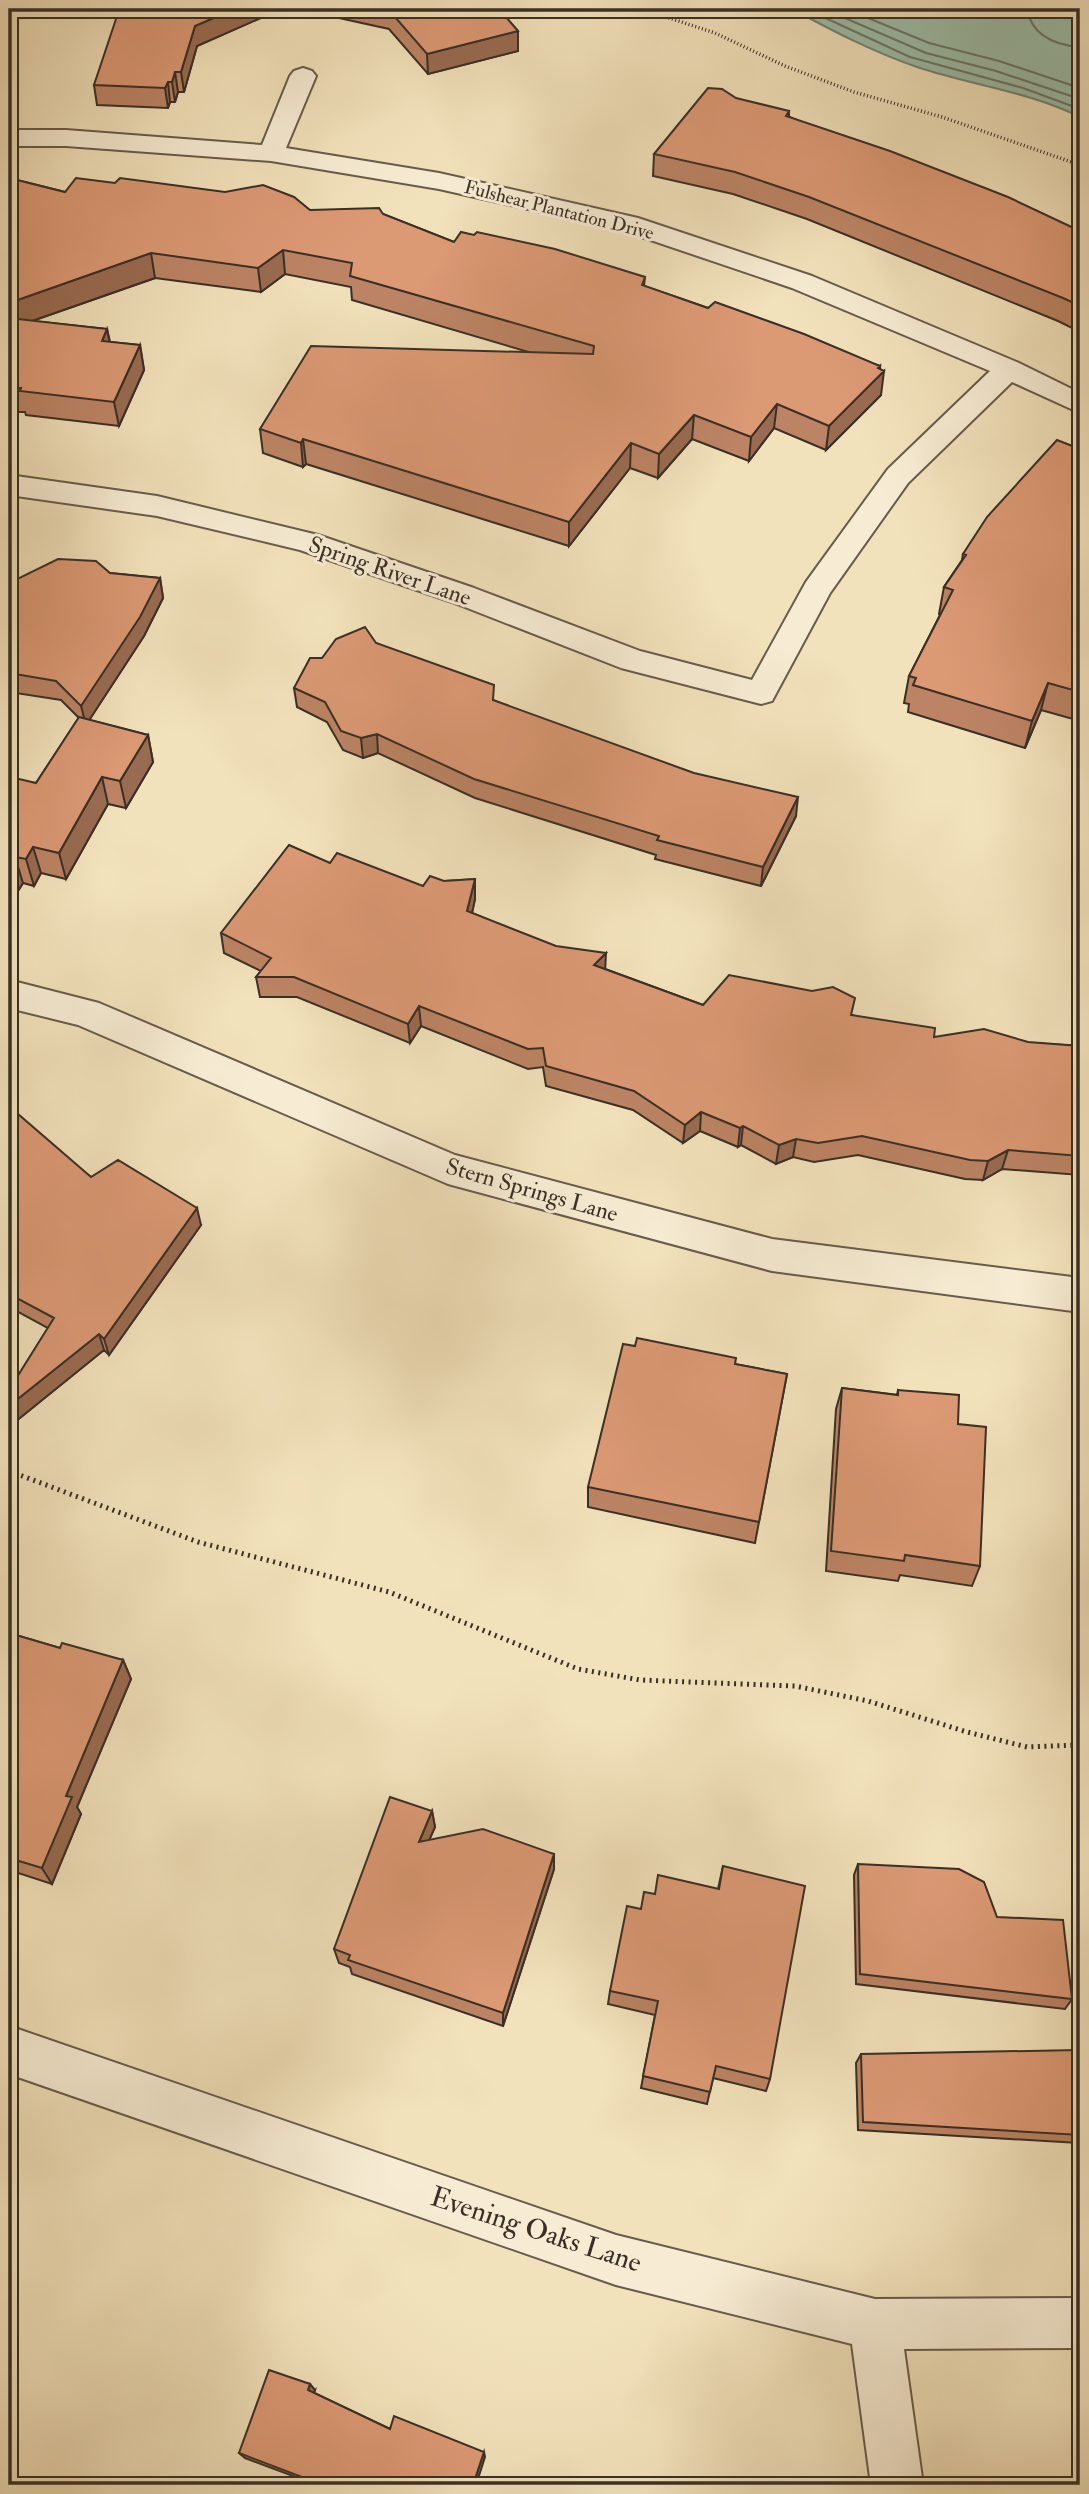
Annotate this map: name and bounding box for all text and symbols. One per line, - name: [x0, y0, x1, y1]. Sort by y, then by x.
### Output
- street label: Fulshear Plantation Drive: [462, 175, 656, 245]
- street label: Spring River Lane: [305, 530, 475, 613]
- street label: Stern Springs Lane: [442, 1152, 622, 1229]
- street label: Evening Oaks Lane: [426, 2179, 646, 2281]

